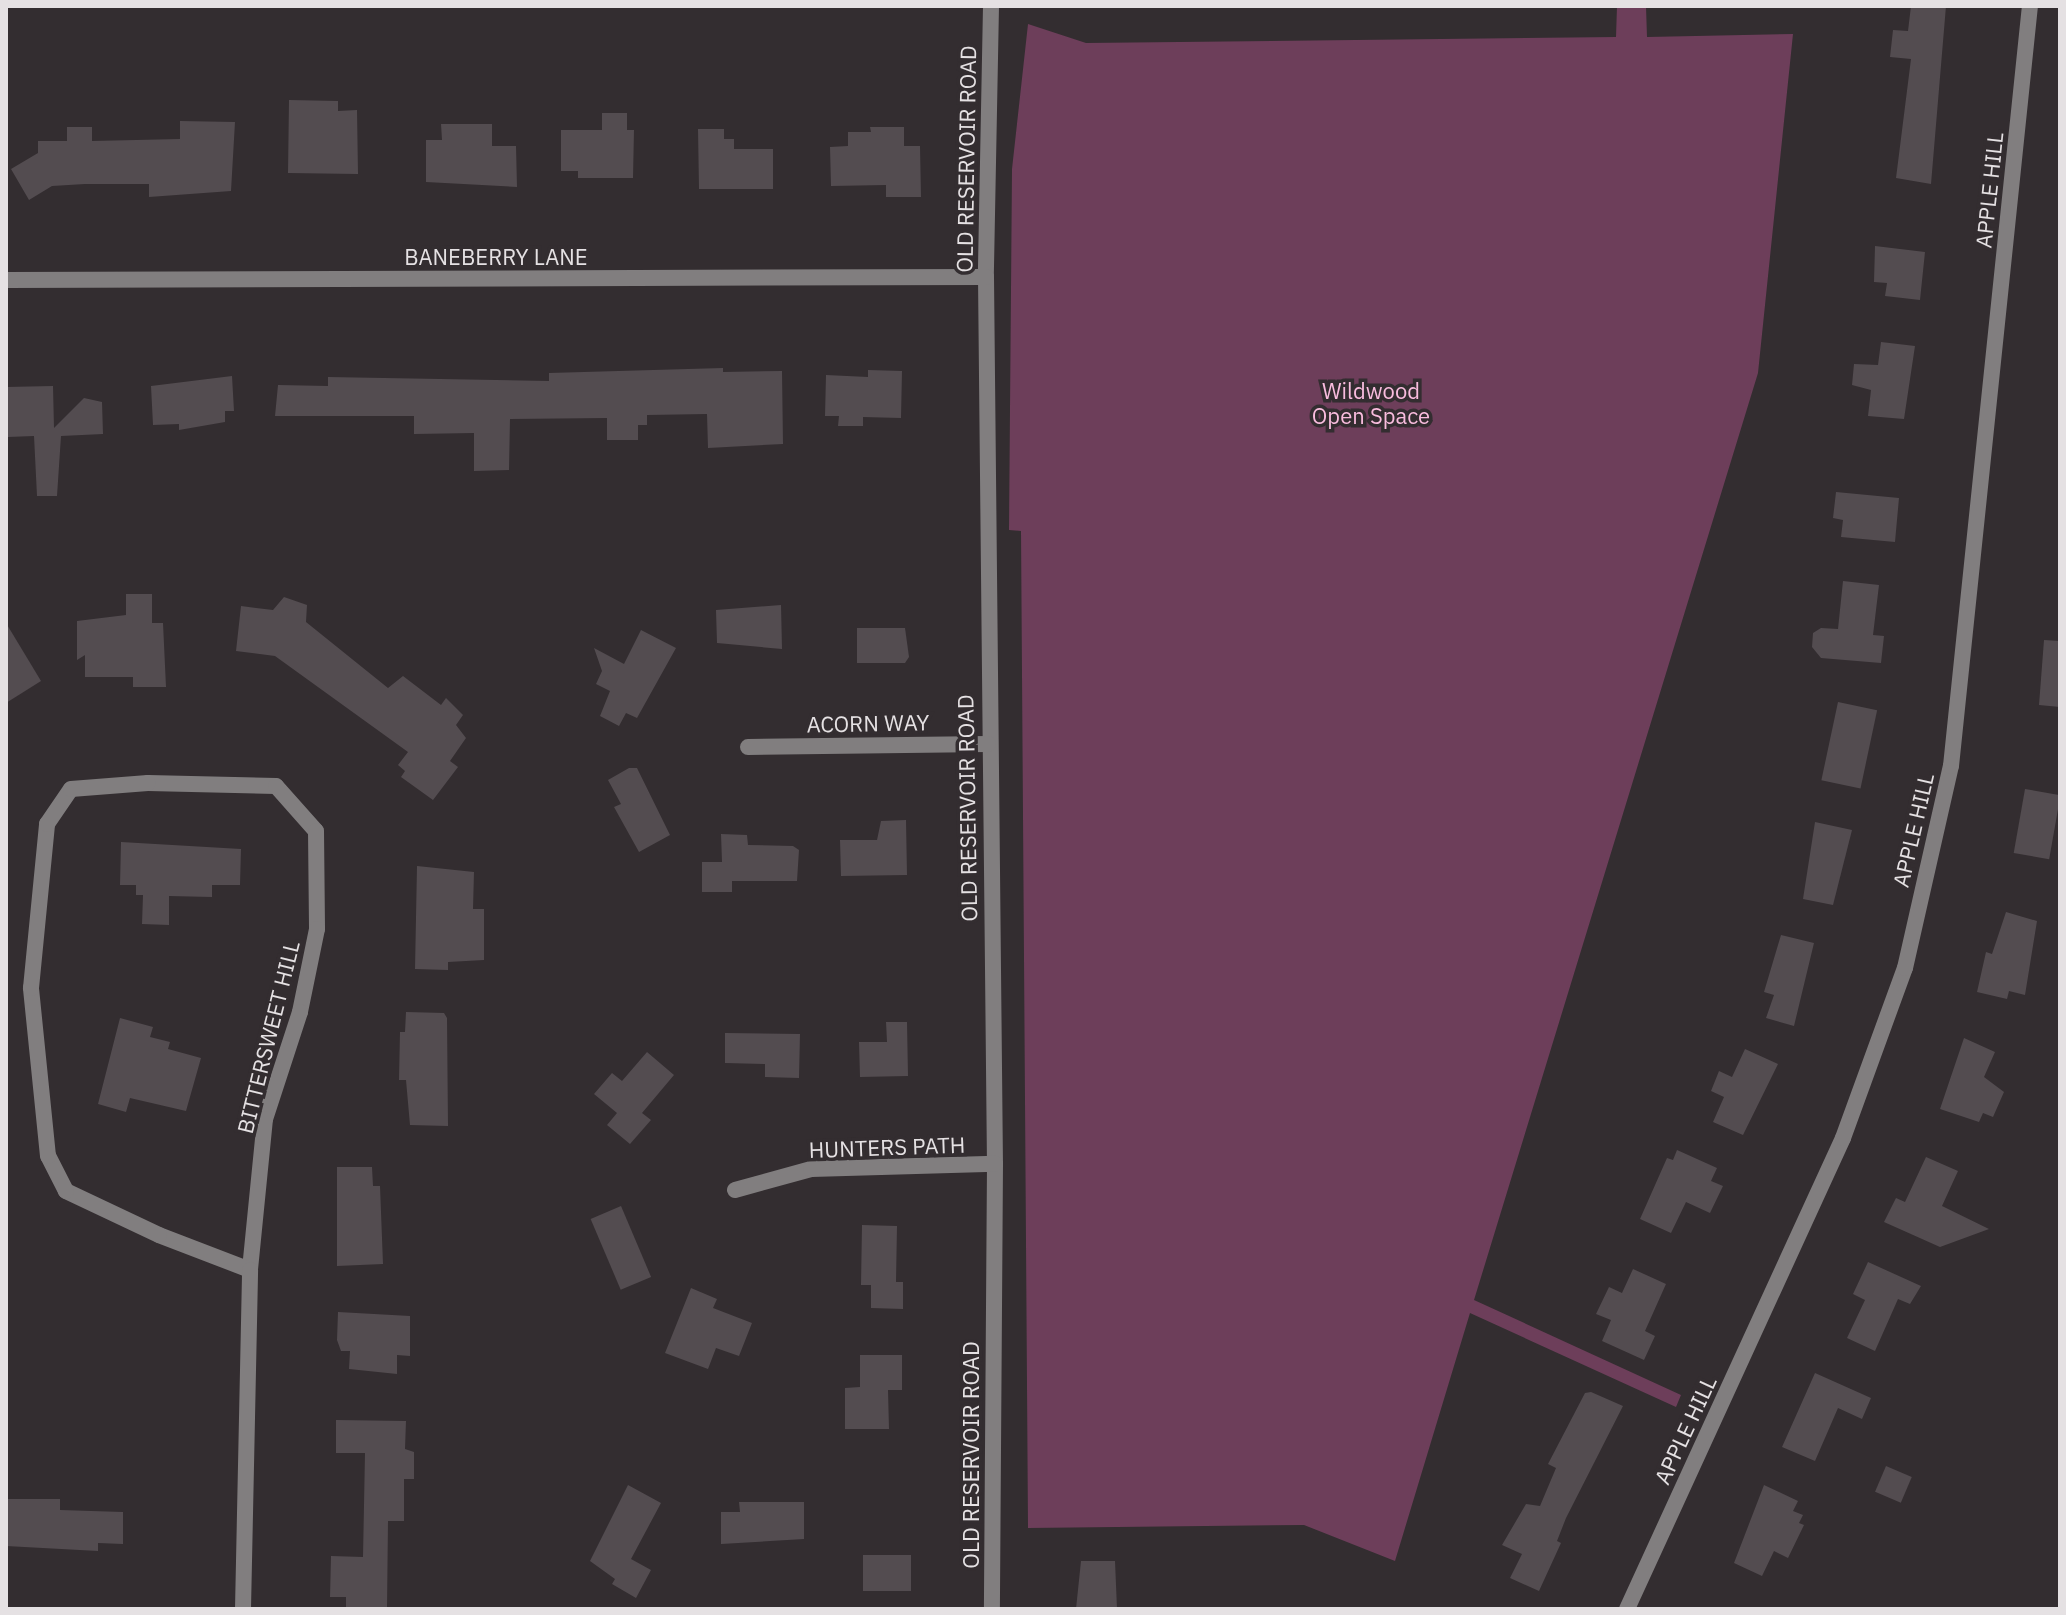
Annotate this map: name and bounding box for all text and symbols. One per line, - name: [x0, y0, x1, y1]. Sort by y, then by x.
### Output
- street label: OLD RESERVOIR ROAD: [951, 45, 981, 273]
- street label: APPLE HILL: [1970, 131, 2008, 249]
- street label: BANEBERRY LANE: [404, 244, 588, 270]
- park label: Wildwood Open Space: [1312, 377, 1430, 428]
- street label: OLD RESERVOIR ROAD: [952, 694, 982, 922]
- street label: ACORN WAY: [806, 709, 930, 737]
- street label: APPLE HILL: [1887, 770, 1939, 890]
- street label: BITTERSWEET HILL: [231, 938, 305, 1136]
- street label: HUNTERS PATH: [808, 1131, 966, 1163]
- street label: OLD RESERVOIR ROAD: [958, 1341, 984, 1569]
- street label: APPLE HILL: [1648, 1372, 1722, 1488]

